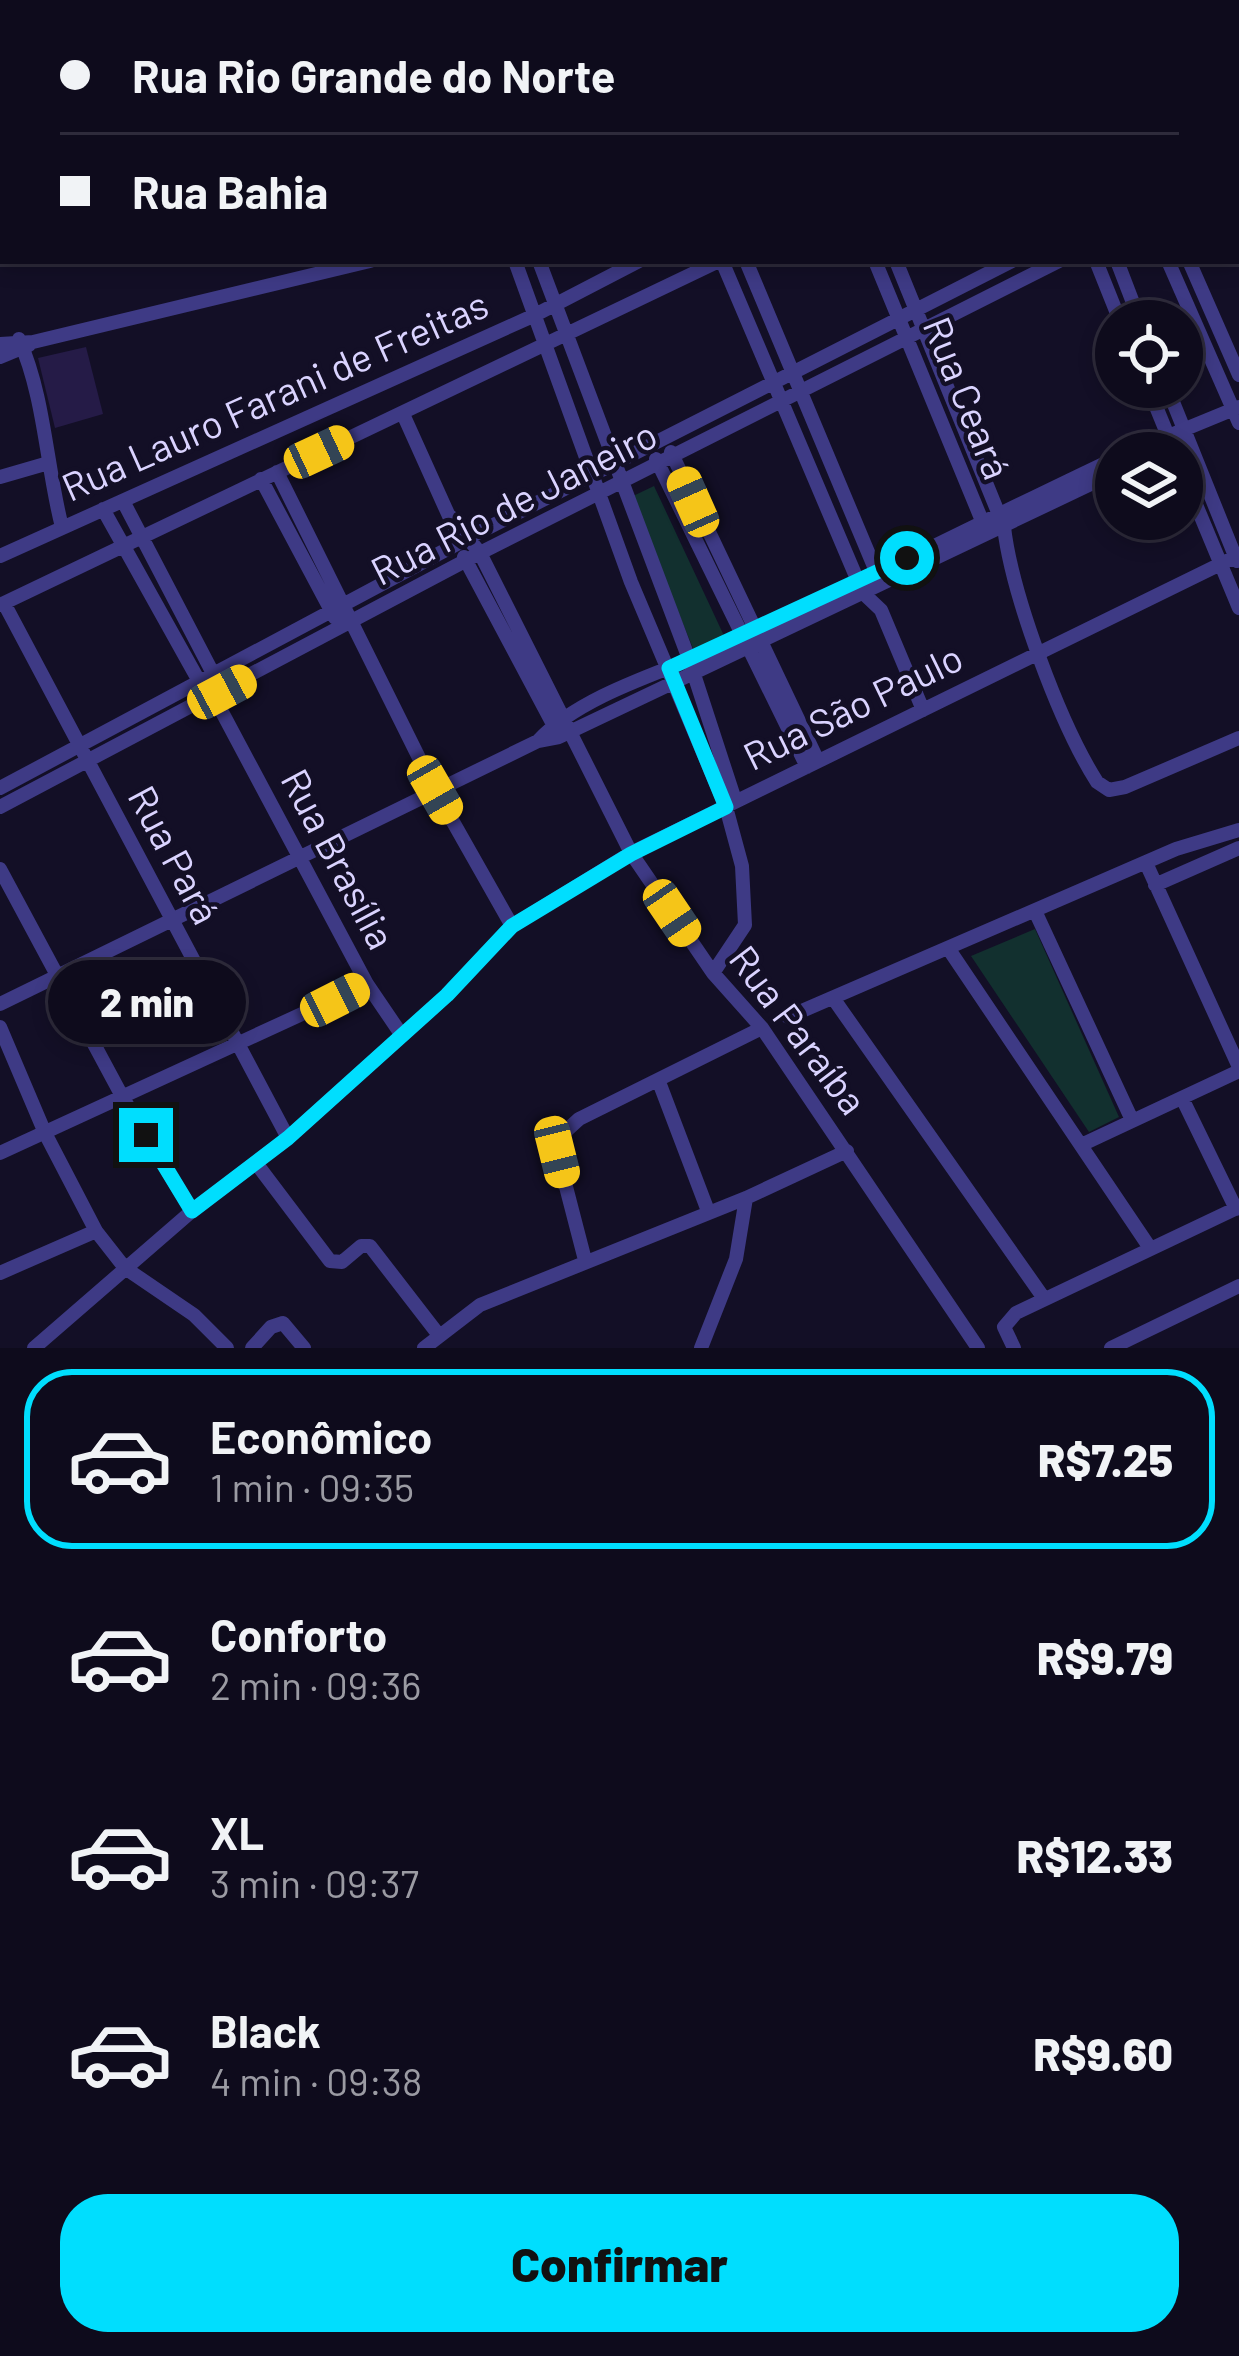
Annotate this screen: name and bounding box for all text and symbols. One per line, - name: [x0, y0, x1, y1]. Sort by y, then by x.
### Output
- text: Rua Rio Grande do Norte: [132, 48, 615, 102]
- text: Rua Bahia: [132, 164, 328, 218]
- street label: Rua Lauro Farani de Freitas: [54, 279, 495, 510]
- map controls: [1095, 300, 1203, 540]
- button: locate: [1095, 300, 1203, 408]
- street label: Rua Ceará: [915, 310, 1022, 485]
- street label: Rua Rio de Janeiro: [363, 409, 664, 594]
- car: [279, 420, 359, 484]
- button: layers: [1095, 432, 1203, 540]
- car: [662, 462, 724, 542]
- route start: [880, 531, 934, 585]
- street label: Rua São Paulo: [735, 632, 970, 779]
- car: [182, 659, 262, 725]
- car: [401, 750, 469, 830]
- street label: Rua Brasília: [272, 760, 406, 956]
- street label: Rua Pará: [120, 777, 231, 931]
- car: [637, 873, 707, 953]
- street label: Rua Paraíba: [721, 936, 878, 1123]
- callout: 2 min: [47, 961, 245, 1045]
- car: [295, 968, 375, 1032]
- text: 2 min: [100, 978, 194, 1025]
- route end: [119, 1108, 173, 1162]
- car: [531, 1113, 583, 1191]
- icon: car: [66, 1405, 174, 1513]
- text: Econômico: [210, 1409, 432, 1463]
- text: R$7.25: [1038, 1432, 1173, 1486]
- text: 1 min · 09:35: [210, 1463, 414, 1510]
- icon: car: [66, 1603, 174, 1711]
- text: Conforto: [210, 1607, 387, 1661]
- text: R$9.79: [1037, 1630, 1173, 1684]
- text: 2 min · 09:36: [210, 1661, 421, 1708]
- icon: car: [66, 1801, 174, 1909]
- text: XL: [210, 1805, 264, 1859]
- text: R$12.33: [1017, 1828, 1173, 1882]
- text: 3 min · 09:37: [210, 1859, 419, 1906]
- icon: car: [66, 1999, 174, 2107]
- text: Black: [210, 2003, 321, 2057]
- text: R$9.60: [1033, 2026, 1173, 2080]
- text: 4 min · 09:38: [210, 2057, 422, 2104]
- button: Confirmar: [60, 2194, 1179, 2332]

